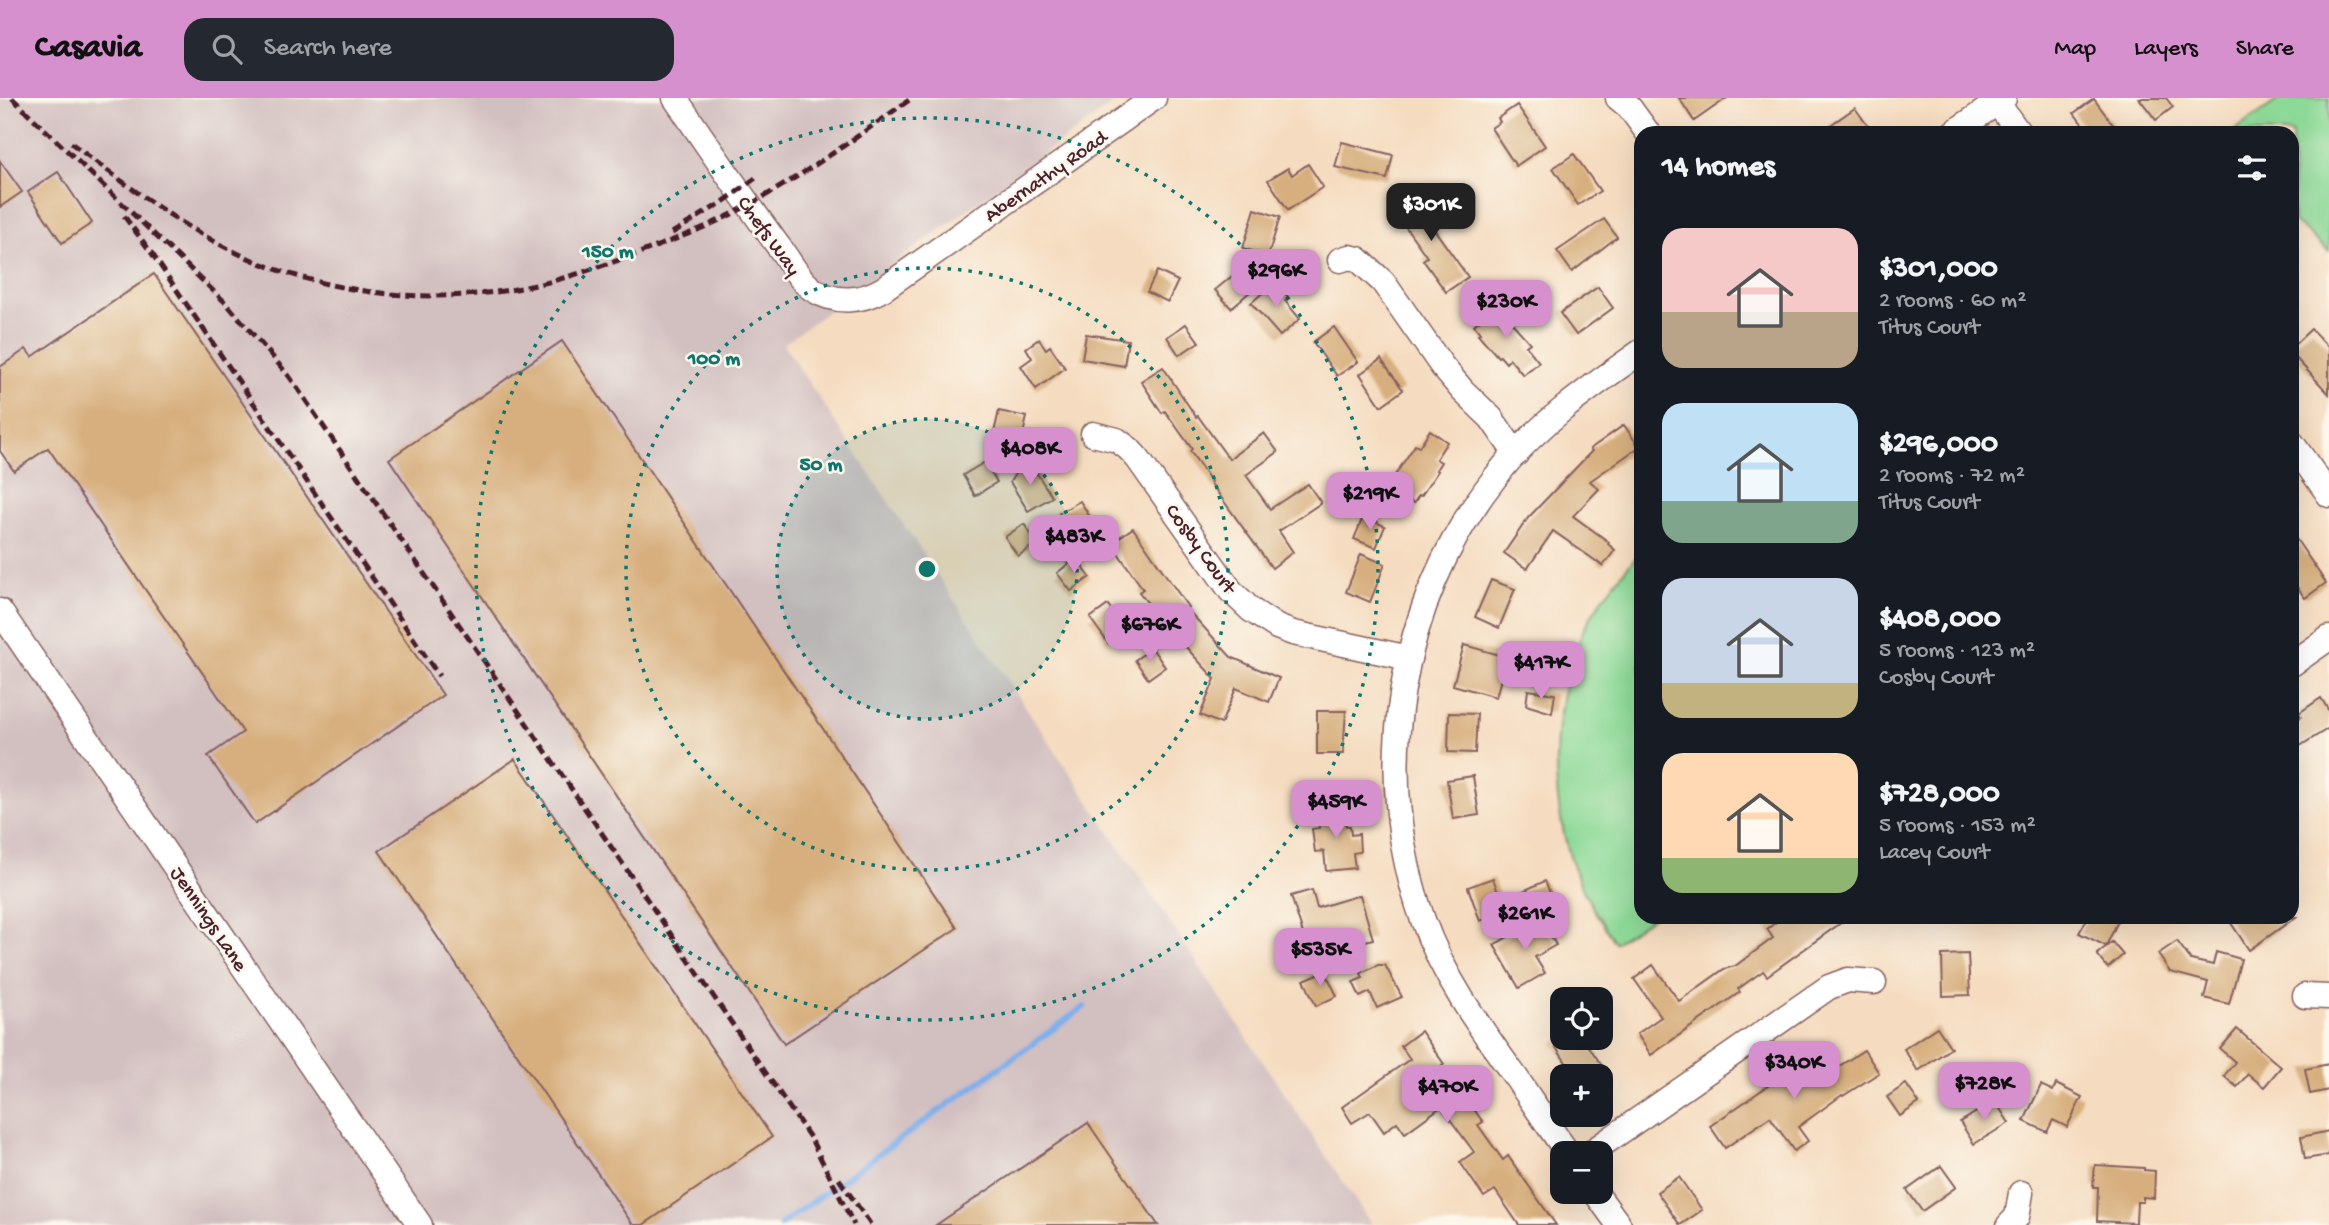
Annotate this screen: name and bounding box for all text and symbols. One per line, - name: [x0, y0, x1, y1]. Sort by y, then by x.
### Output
- search box: [184, 18, 674, 81]
- text: Casavia: [35, 30, 142, 68]
- icon: search: [208, 30, 246, 68]
- text: Search here: [264, 34, 392, 65]
- text: Map: [2054, 35, 2096, 64]
- text: Layers: [2134, 35, 2198, 64]
- text: Share: [2236, 35, 2294, 64]
- street label: Abernathy Road: [981, 125, 1115, 230]
- icon: filters: [2233, 149, 2271, 187]
- text: 14 homes: [1662, 151, 1775, 186]
- pin: $301K: [1382, 184, 1480, 243]
- street label: Chefs Way: [730, 192, 804, 282]
- text: $301K: [1402, 192, 1460, 219]
- text: 150 m: [581, 241, 634, 266]
- pin: $296K: [1227, 250, 1325, 309]
- text: $301,000: [1879, 253, 1998, 288]
- icon: home: [1718, 256, 1802, 340]
- text: $296K: [1247, 258, 1305, 285]
- pin: $230K: [1457, 280, 1555, 340]
- text: 2 rooms · 60 m²: [1879, 288, 2026, 315]
- text: $230K: [1476, 289, 1536, 316]
- text: Titus Court: [1879, 315, 1980, 342]
- text: 100 m: [687, 348, 740, 373]
- pin: $408K: [981, 428, 1079, 487]
- text: $296,000: [1879, 428, 1998, 463]
- icon: home: [1718, 431, 1802, 515]
- text: $408K: [1000, 436, 1060, 463]
- text: 50 m: [800, 454, 843, 479]
- text: 2 rooms · 72 m²: [1879, 463, 2025, 490]
- pin: $219K: [1321, 472, 1419, 532]
- text: $219K: [1342, 481, 1398, 508]
- text: Titus Court: [1879, 490, 1980, 517]
- street label: Cosby Court: [1158, 500, 1241, 602]
- pin: $483K: [1025, 516, 1123, 575]
- text: $483K: [1045, 524, 1103, 551]
- centre of rings: [915, 557, 939, 581]
- pin: $676K: [1101, 603, 1199, 663]
- text: $408,000: [1879, 603, 2001, 638]
- icon: home: [1718, 606, 1802, 690]
- text: $676K: [1121, 612, 1179, 639]
- text: 5 rooms · 123 m²: [1879, 638, 2035, 665]
- pin: $417K: [1492, 642, 1590, 701]
- text: $417K: [1513, 650, 1569, 677]
- text: Cosby Court: [1879, 665, 1994, 692]
- text: $728,000: [1879, 778, 2000, 813]
- pin: $459K: [1287, 780, 1385, 840]
- icon: home: [1718, 781, 1802, 865]
- text: $459K: [1307, 789, 1365, 816]
- text: 5 rooms · 153 m²: [1879, 813, 2036, 840]
- text: Lacey Court: [1879, 840, 1989, 867]
- street label: Jennings Lane: [163, 863, 252, 978]
- pin: $261K: [1476, 892, 1574, 952]
- text: $261K: [1497, 901, 1553, 928]
- pin: $535K: [1271, 928, 1369, 988]
- text: $535K: [1290, 937, 1350, 964]
- map controls: [1550, 987, 1613, 1204]
- button: locate: [1550, 987, 1613, 1050]
- pin: $340K: [1745, 1042, 1843, 1101]
- text: $340K: [1765, 1050, 1823, 1077]
- pin: $728K: [1935, 1062, 2033, 1122]
- button: +: [1550, 1064, 1613, 1127]
- pin: $470K: [1398, 1066, 1496, 1125]
- text: $728K: [1955, 1071, 2013, 1098]
- text: $470K: [1418, 1074, 1476, 1101]
- button: −: [1550, 1141, 1613, 1204]

